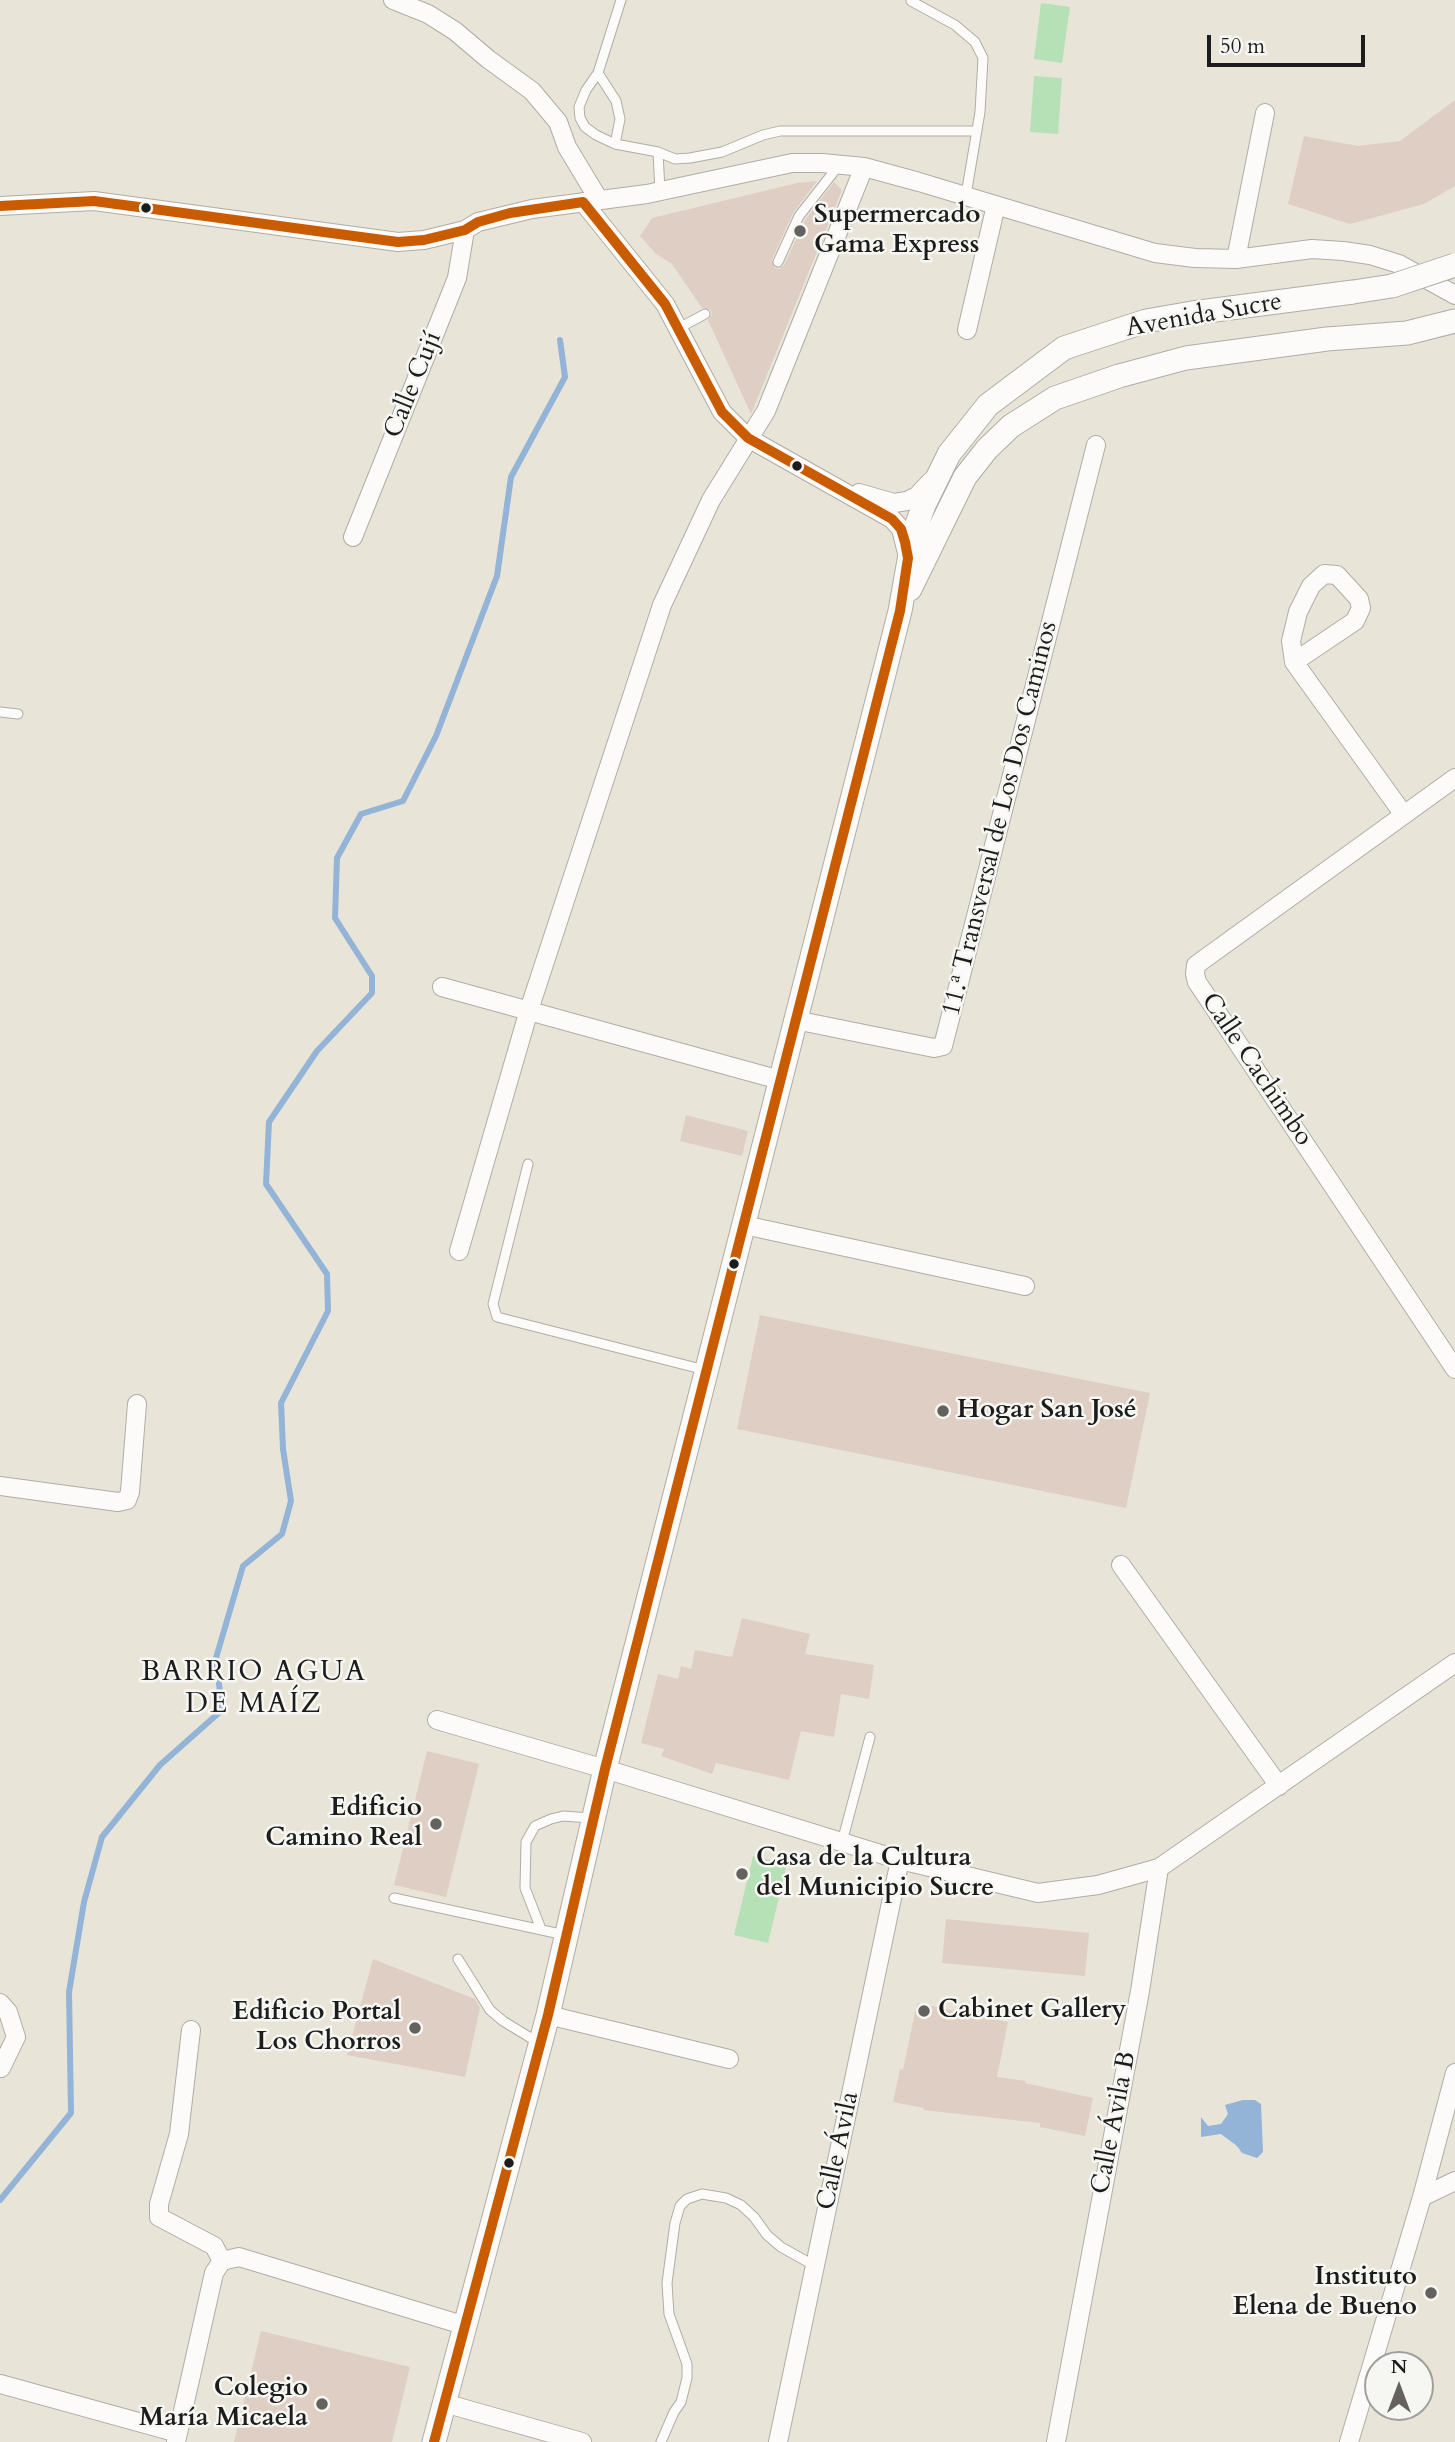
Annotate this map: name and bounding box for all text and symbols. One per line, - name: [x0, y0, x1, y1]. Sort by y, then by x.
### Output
- scale bar: [1210, 21, 1368, 65]
- text: 50 m: [1220, 32, 1265, 61]
- place label: Supermercado Gama Express: [814, 200, 981, 262]
- unlabelled marker: [139, 201, 153, 215]
- marker: Supermercado Gama Express: [792, 223, 808, 239]
- street label: Avenida Sucre: [1123, 287, 1285, 345]
- street label: Calle Cují: [379, 327, 449, 443]
- unlabelled marker: [790, 459, 804, 473]
- street label: 11.ª Transversal de Los Dos Caminos: [937, 618, 1065, 1020]
- street label: Calle Cachimbo: [1193, 988, 1319, 1152]
- unlabelled marker: [727, 1257, 741, 1271]
- place label: Hogar San José: [957, 1395, 1137, 1427]
- marker: Hogar San José: [935, 1403, 951, 1419]
- district label: BARRIO AGUA DE MAÍZ: [142, 1657, 366, 1723]
- place label: Edificio Camino Real: [265, 1793, 422, 1854]
- marker: Edificio Camino Real: [428, 1816, 444, 1832]
- place label: Casa de la Cultura del Municipio Sucre: [756, 1843, 994, 1904]
- marker: Casa de la Cultura del Municipio Sucre: [734, 1866, 750, 1882]
- place label: Cabinet Gallery: [938, 1995, 1126, 2027]
- place label: Edificio Portal Los Chorros: [232, 1997, 401, 2058]
- marker: Cabinet Gallery: [916, 2003, 932, 2019]
- marker: Edificio Portal Los Chorros: [407, 2020, 423, 2036]
- street label: Calle Ávila B: [1086, 2049, 1144, 2197]
- street label: Calle Ávila: [811, 2089, 867, 2213]
- unlabelled marker: [502, 2156, 516, 2170]
- place label: Instituto Elena de Bueno: [1233, 2262, 1417, 2324]
- marker: Instituto Elena de Bueno: [1423, 2285, 1439, 2301]
- north arrow: [1364, 2351, 1434, 2421]
- text: N: [1391, 2354, 1407, 2380]
- place label: Colegio María Micaela: [139, 2373, 308, 2434]
- marker: Colegio María Micaela: [314, 2396, 330, 2412]

